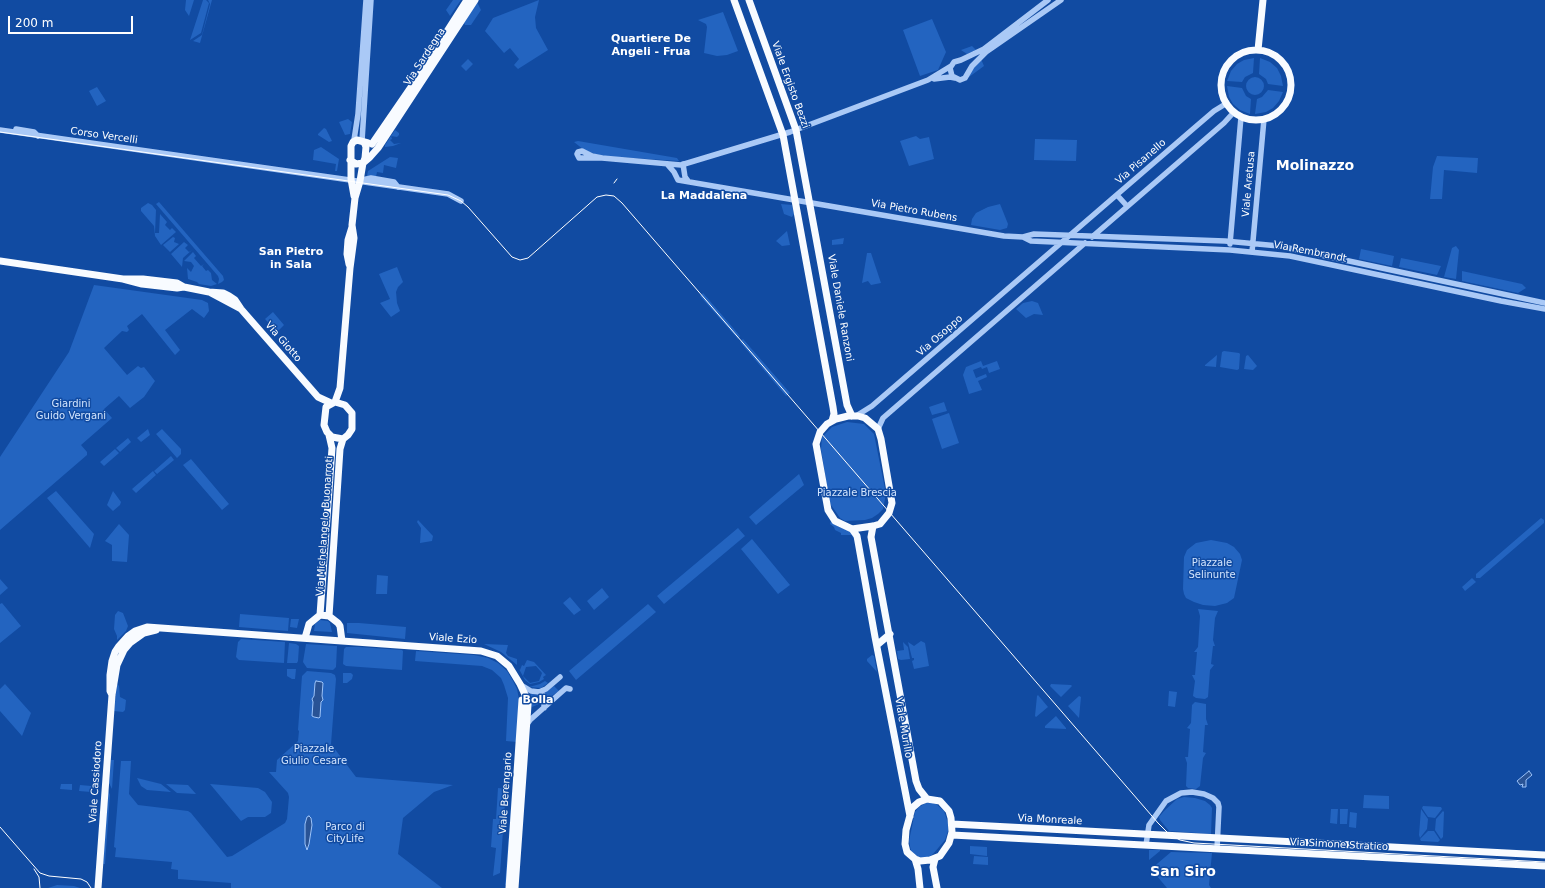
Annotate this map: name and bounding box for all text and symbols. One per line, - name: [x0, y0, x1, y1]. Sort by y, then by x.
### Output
- scale bar: [10, 8, 135, 34]
- text: 200 m: [15, 16, 53, 30]
- street label: Via Sardegna: [402, 26, 448, 88]
- district label: Quartiere De Angeli - Frua: [611, 32, 691, 58]
- street label: Viale Ergisto Bezzi: [769, 40, 811, 130]
- street label: Corso Vercelli: [70, 125, 138, 147]
- street label: Via Pisanello: [1113, 137, 1169, 187]
- street label: Viale Aretusa: [1240, 151, 1258, 217]
- district label: Molinazzo: [1276, 158, 1354, 174]
- district label: La Maddalena: [661, 189, 747, 203]
- street label: Via Pietro Rubens: [870, 197, 958, 225]
- street label: Via Rembrandt: [1272, 239, 1348, 265]
- district label: San Pietro in Sala: [259, 245, 323, 271]
- street label: Viale Daniele Ranzoni: [825, 254, 855, 362]
- street label: Via Osoppo: [915, 313, 965, 359]
- street label: Via Giotto: [262, 319, 304, 365]
- park label: Giardini Guido Vergani: [36, 398, 106, 422]
- street label: Via Michelangelo Buonarroti: [314, 456, 336, 596]
- park label: Piazzale Brescia: [817, 487, 897, 499]
- park label: Piazzale Selinunte: [1188, 557, 1236, 580]
- street label: Viale Ezio: [429, 631, 477, 647]
- district label: Bolla: [523, 693, 553, 707]
- street label: Viale Murillo: [892, 697, 914, 759]
- street label: Viale Cassiodoro: [87, 740, 105, 824]
- park label: Piazzale Giulio Cesare: [281, 743, 347, 766]
- street label: Viale Berengario: [497, 751, 515, 835]
- street label: Via Monreale: [1017, 812, 1083, 828]
- park label: Parco di CityLife: [325, 821, 365, 844]
- street label: Via Simone Stratico: [1290, 836, 1388, 854]
- district label: San Siro: [1150, 864, 1216, 880]

